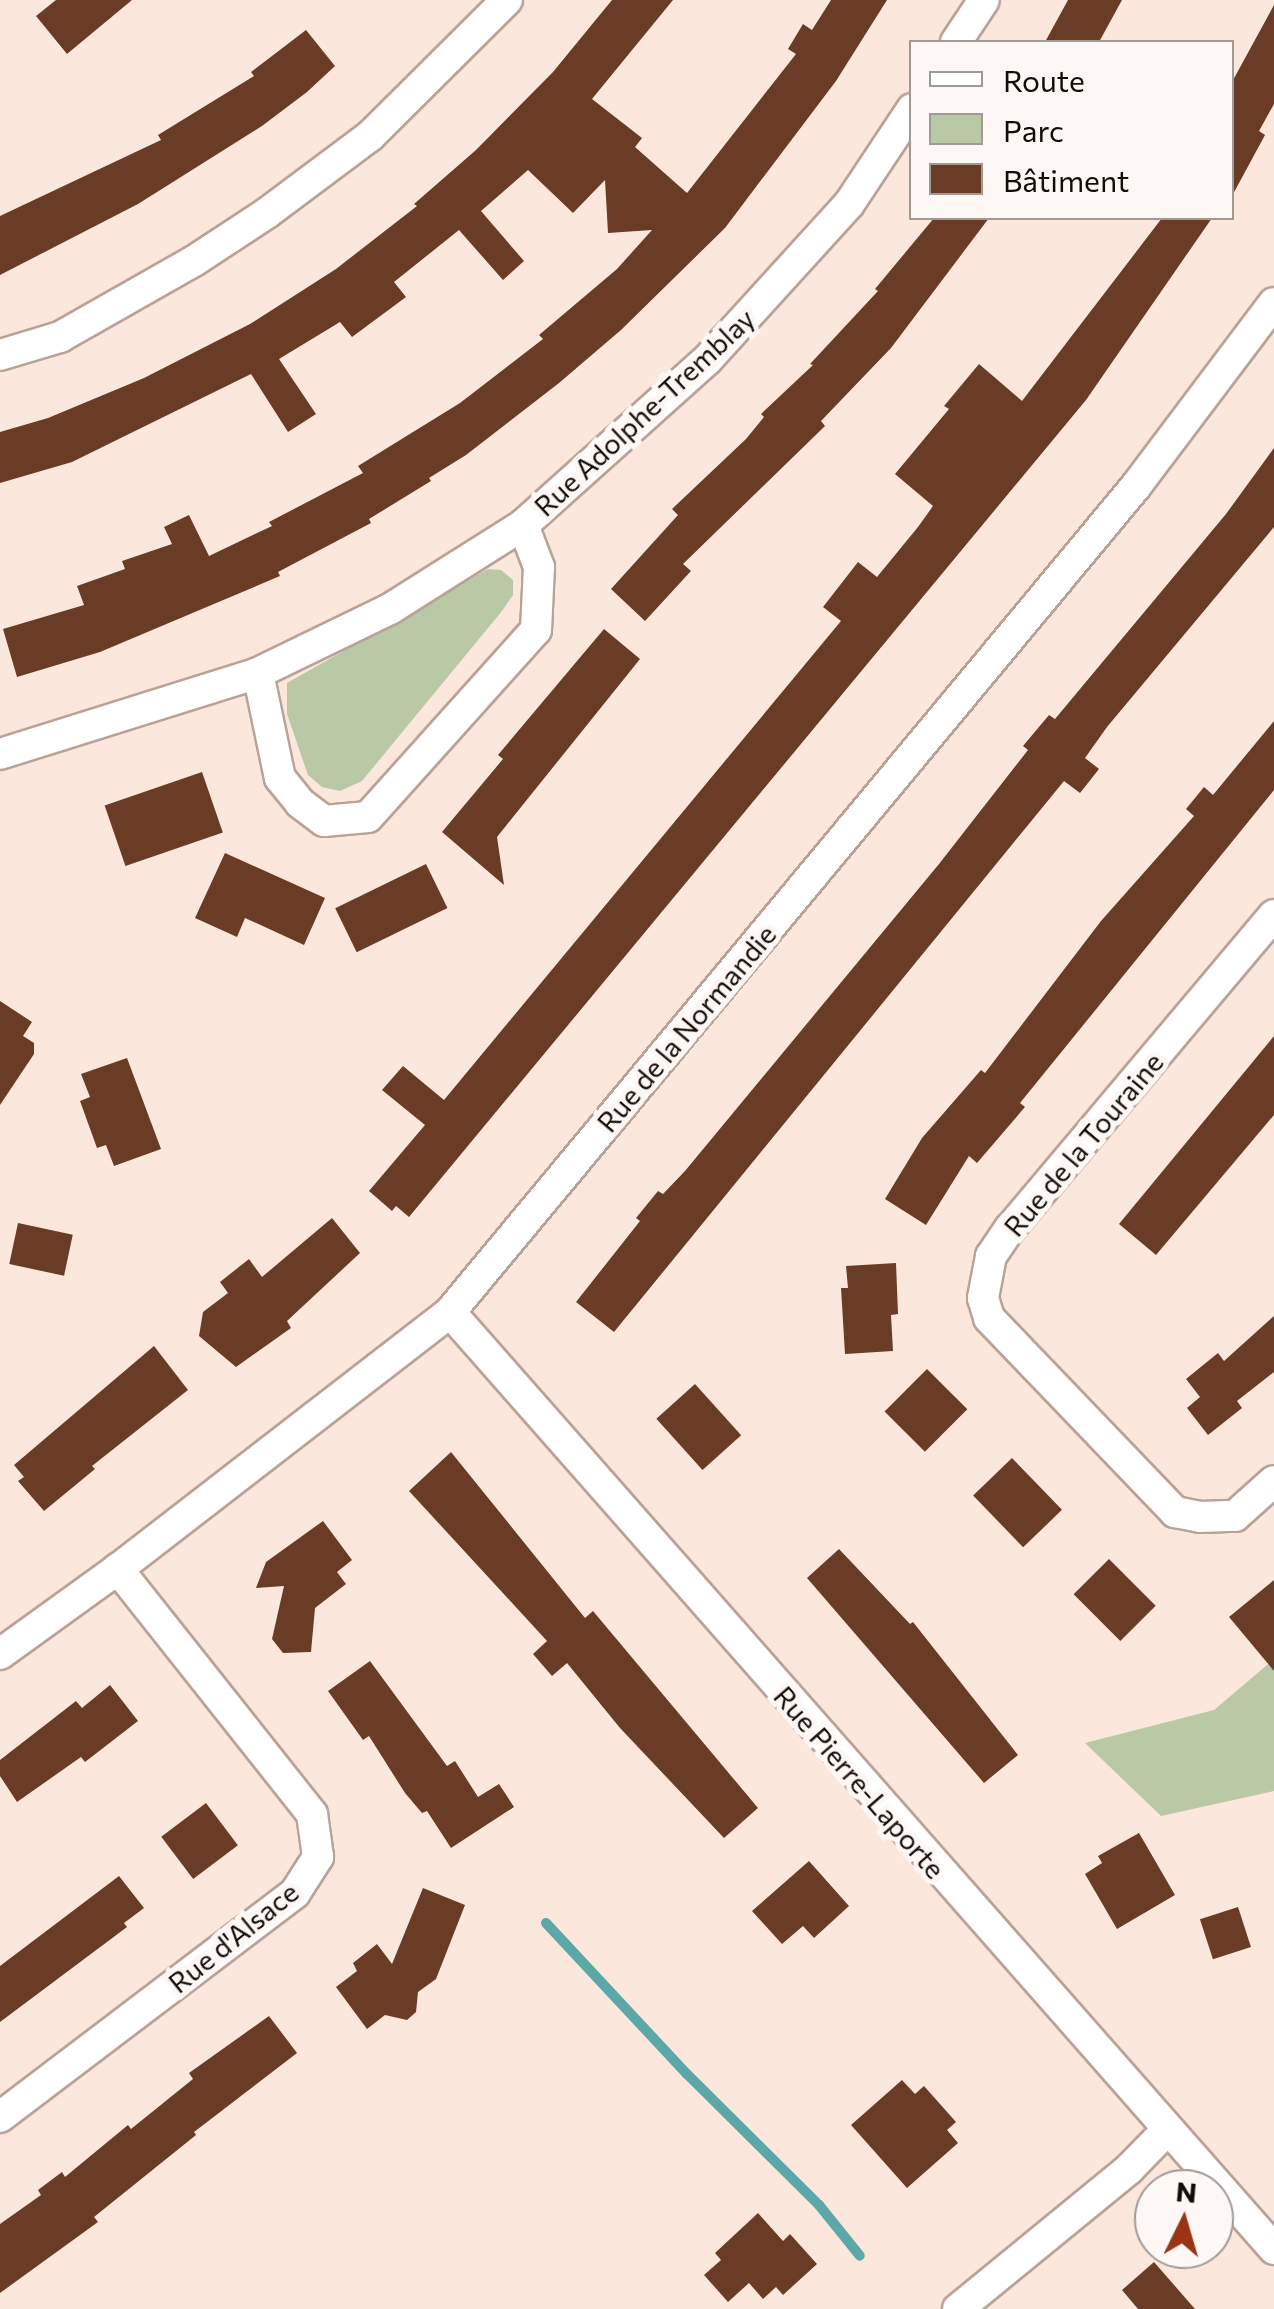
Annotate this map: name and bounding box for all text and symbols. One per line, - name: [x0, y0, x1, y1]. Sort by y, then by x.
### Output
- legend: [909, 40, 1234, 220]
- text: Route: [1003, 61, 1085, 98]
- text: Parc: [1003, 111, 1064, 148]
- text: Bâtiment: [1003, 161, 1129, 198]
- street label: Rue Adolphe-Tremblay: [527, 301, 761, 523]
- street label: Rue de la Normandie: [590, 918, 782, 1138]
- street label: Rue de la Touraine: [996, 1045, 1170, 1243]
- street label: Rue Pierre-Laporte: [767, 1679, 953, 1885]
- street label: Rue d'Alsace: [161, 1875, 305, 1999]
- north arrow: [1134, 2169, 1234, 2269]
- text: N: [1174, 2173, 1198, 2209]

